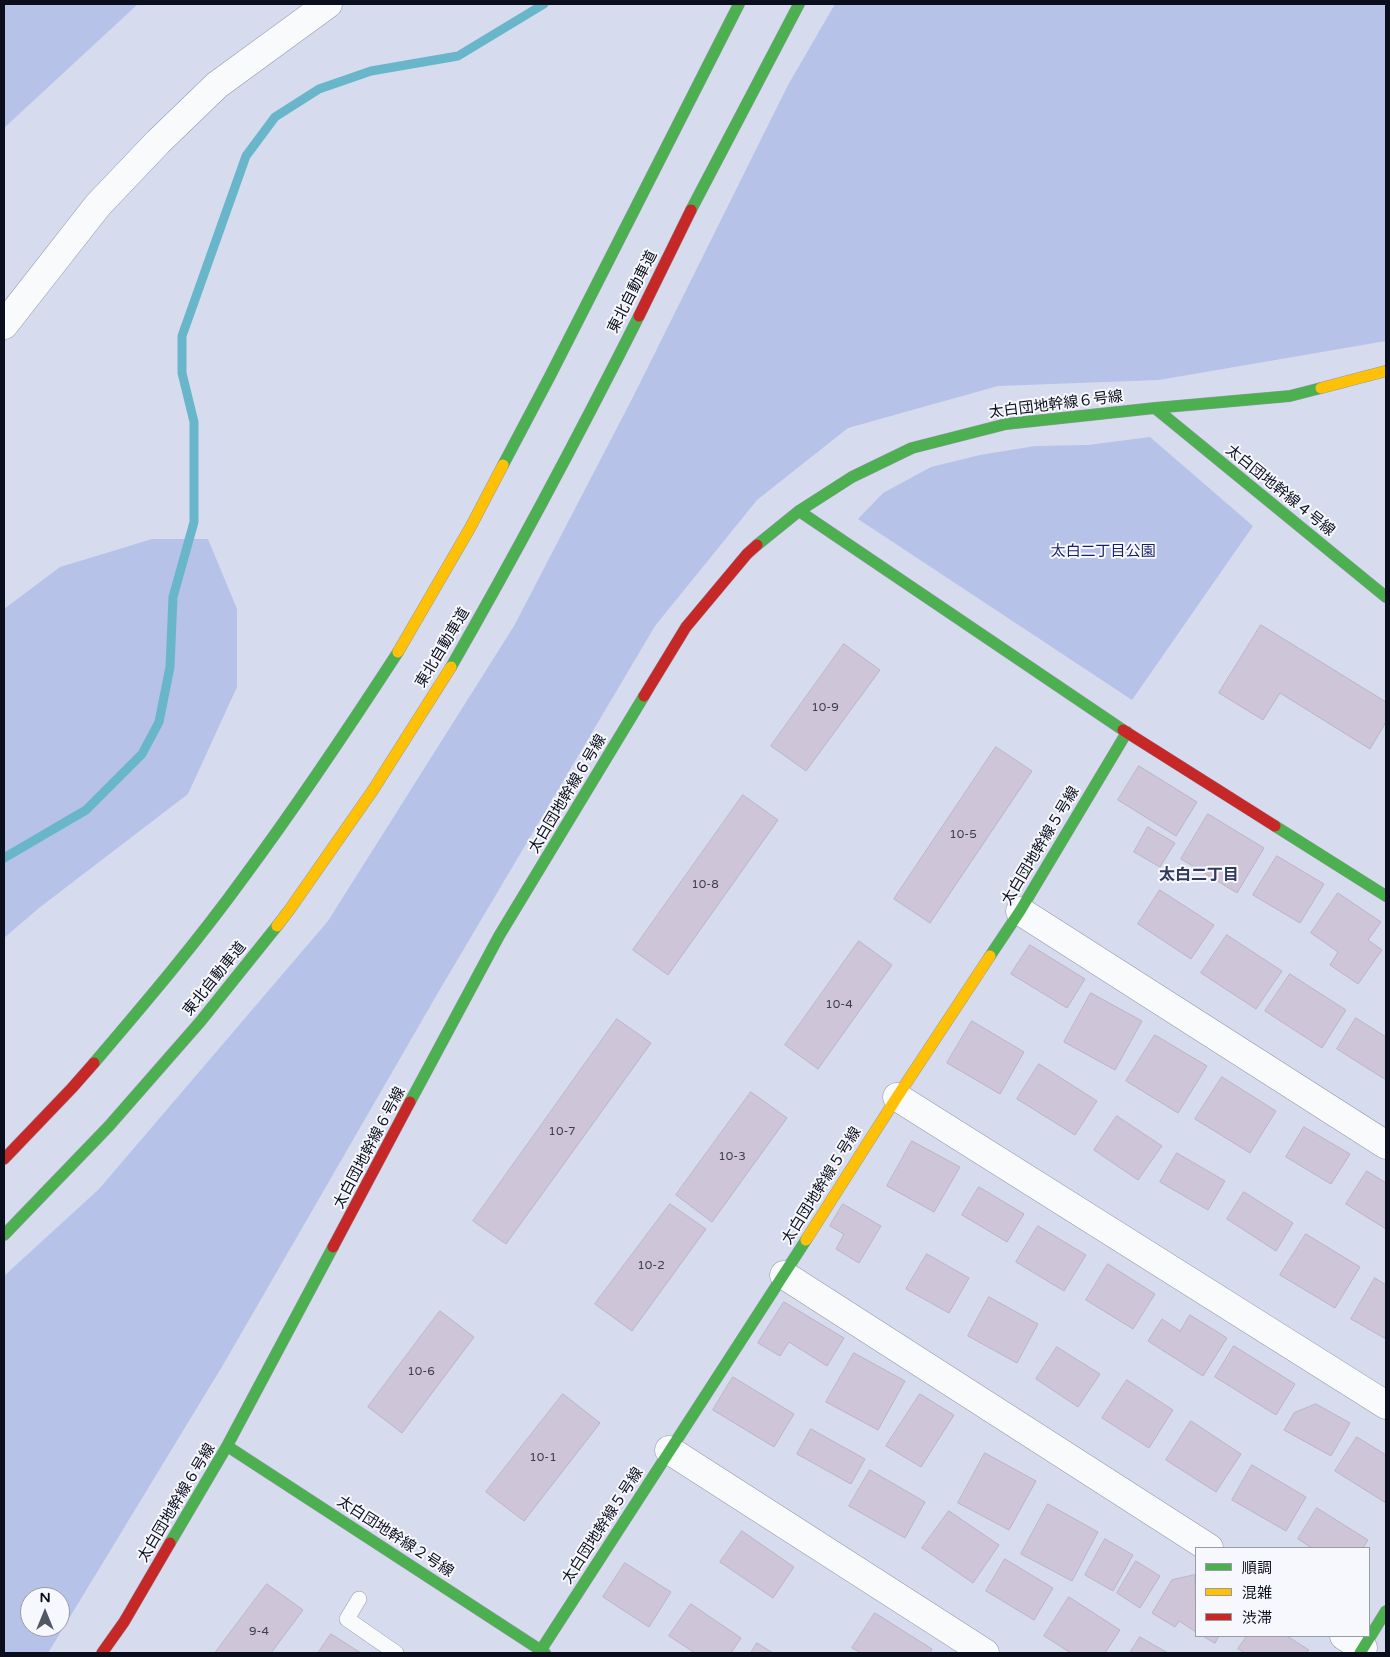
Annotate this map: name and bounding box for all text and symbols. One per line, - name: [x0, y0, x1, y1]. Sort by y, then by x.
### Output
- street label: 東北自動車道: [605, 248, 661, 336]
- street label: 太白団地幹線６号線: [988, 388, 1124, 422]
- street label: 太白団地幹線４号線: [1222, 442, 1338, 540]
- park label: 太白二丁目公園: [1051, 543, 1155, 561]
- street label: 東北自動車道: [412, 605, 474, 691]
- house number: 10-9: [811, 701, 839, 715]
- street label: 太白団地幹線６号線: [526, 732, 610, 856]
- street label: 太白団地幹線５号線: [999, 784, 1083, 908]
- house number: 10-5: [949, 828, 977, 842]
- district label: 太白二丁目: [1159, 866, 1239, 886]
- house number: 10-8: [691, 878, 719, 892]
- street label: 東北自動車道: [180, 938, 250, 1020]
- house number: 10-4: [825, 998, 853, 1012]
- street label: 太白団地幹線６号線: [330, 1084, 410, 1212]
- street label: 太白団地幹線５号線: [779, 1124, 865, 1248]
- house number: 10-7: [548, 1125, 576, 1139]
- house number: 10-3: [718, 1150, 746, 1164]
- house number: 10-2: [637, 1259, 665, 1273]
- house number: 10-6: [407, 1365, 435, 1379]
- street label: 太白団地幹線６号線: [135, 1441, 219, 1565]
- house number: 10-1: [529, 1451, 557, 1465]
- street label: 太白団地幹線５号線: [559, 1464, 647, 1588]
- street label: 太白団地幹線２号線: [333, 1493, 457, 1581]
- legend: [1195, 1547, 1370, 1637]
- text: 順調: [1242, 1559, 1272, 1577]
- text: 混雑: [1242, 1584, 1272, 1602]
- north arrow: [20, 1587, 70, 1637]
- text: N: [39, 1589, 51, 1606]
- text: 渋滞: [1242, 1609, 1272, 1627]
- house number: 9-4: [249, 1625, 269, 1639]

